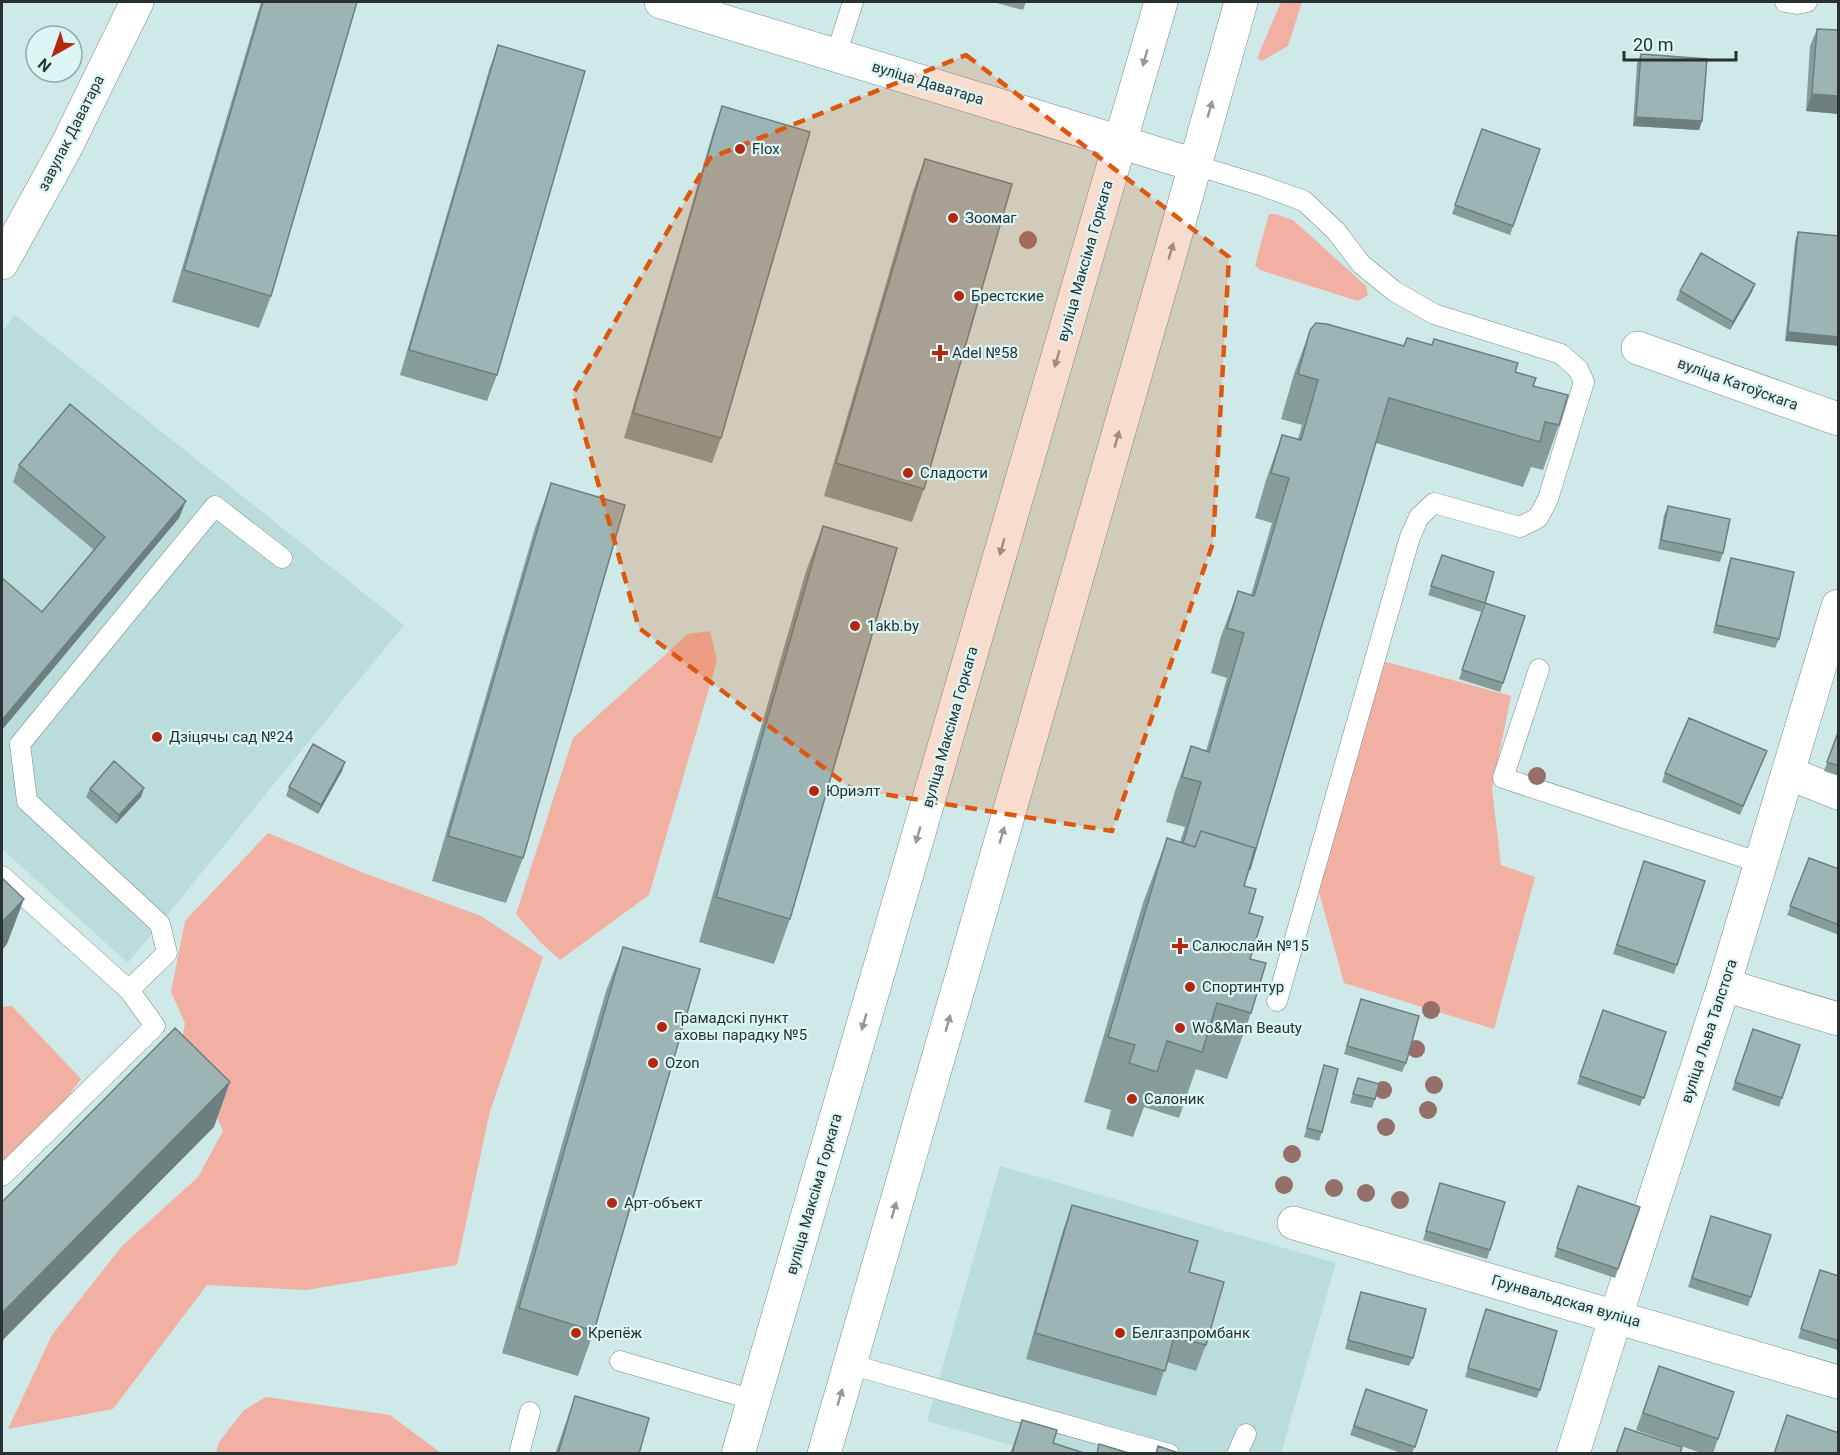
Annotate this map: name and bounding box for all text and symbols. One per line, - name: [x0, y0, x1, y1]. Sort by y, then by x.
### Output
- north arrow: [24, 24, 84, 84]
- scale bar: [1624, 24, 1736, 62]
- text: 20 m: [1633, 34, 1673, 55]
- one-way arrow: [1140, 49, 1149, 67]
- text: N: [34, 54, 55, 76]
- street label: вуліца Даватара: [870, 57, 986, 109]
- street label: завулак Даватара: [34, 72, 108, 194]
- one-way arrow: [1206, 99, 1215, 117]
- place label: Flox: [752, 140, 780, 158]
- marker: Flox: [733, 142, 747, 156]
- street label: вуліца Максіма Горкага: [1053, 178, 1117, 344]
- place label: Зоомаг: [965, 209, 1017, 227]
- marker: Зоомаг: [946, 211, 960, 225]
- one-way arrow: [1167, 242, 1176, 260]
- place label: Брестские: [971, 287, 1044, 305]
- marker: Брестские: [952, 289, 966, 303]
- place label: Adel №58: [952, 344, 1018, 362]
- marker: Adel №58: [933, 346, 947, 360]
- one-way arrow: [1051, 350, 1061, 368]
- street label: вуліца Катоўскага: [1675, 354, 1801, 414]
- one-way arrow: [1113, 430, 1122, 448]
- place label: Сладости: [920, 464, 988, 482]
- marker: Сладости: [901, 466, 915, 480]
- one-way arrow: [997, 538, 1006, 556]
- place label: 1akb.by: [867, 617, 919, 635]
- marker: 1akb.by: [848, 619, 862, 633]
- street label: вуліца Максіма Горкага: [918, 644, 982, 810]
- place label: Дзіцячы сад №24: [169, 728, 294, 746]
- marker: Дзіцячы сад №24: [150, 730, 164, 744]
- place label: Юриэлт: [826, 782, 880, 800]
- marker: Юриэлт: [807, 784, 821, 798]
- one-way arrow: [913, 826, 922, 844]
- one-way arrow: [998, 826, 1007, 844]
- place label: Салюслайн №15: [1192, 937, 1309, 955]
- marker: Салюслайн №15: [1173, 939, 1187, 953]
- street label: вуліца Льва Талстога: [1677, 957, 1741, 1105]
- place label: Спортинтур: [1202, 978, 1284, 996]
- marker: Спортинтур: [1183, 980, 1197, 994]
- place label: Грамадскі пункт аховы парадку №5: [674, 1009, 807, 1044]
- one-way arrow: [859, 1013, 868, 1031]
- one-way arrow: [944, 1014, 953, 1032]
- place label: Wo&Man Beauty: [1192, 1019, 1302, 1037]
- marker: Грамадскі пункт аховы парадку №5: [655, 1020, 669, 1034]
- marker: Wo&Man Beauty: [1173, 1021, 1187, 1035]
- place label: Ozon: [665, 1054, 699, 1072]
- marker: Ozon: [646, 1056, 660, 1070]
- place label: Салоник: [1144, 1090, 1205, 1108]
- marker: Салоник: [1125, 1092, 1139, 1106]
- street label: вуліца Максіма Горкага: [782, 1111, 846, 1277]
- place label: Арт-объект: [624, 1194, 702, 1212]
- marker: Арт-объект: [605, 1196, 619, 1210]
- one-way arrow: [890, 1201, 899, 1219]
- street label: Грунвальдская вуліца: [1489, 1271, 1643, 1331]
- place label: Крепёж: [588, 1324, 642, 1342]
- place label: Белгазпромбанк: [1132, 1324, 1250, 1342]
- marker: Крепёж: [569, 1326, 583, 1340]
- marker: Белгазпромбанк: [1113, 1326, 1127, 1340]
- one-way arrow: [836, 1388, 845, 1406]

